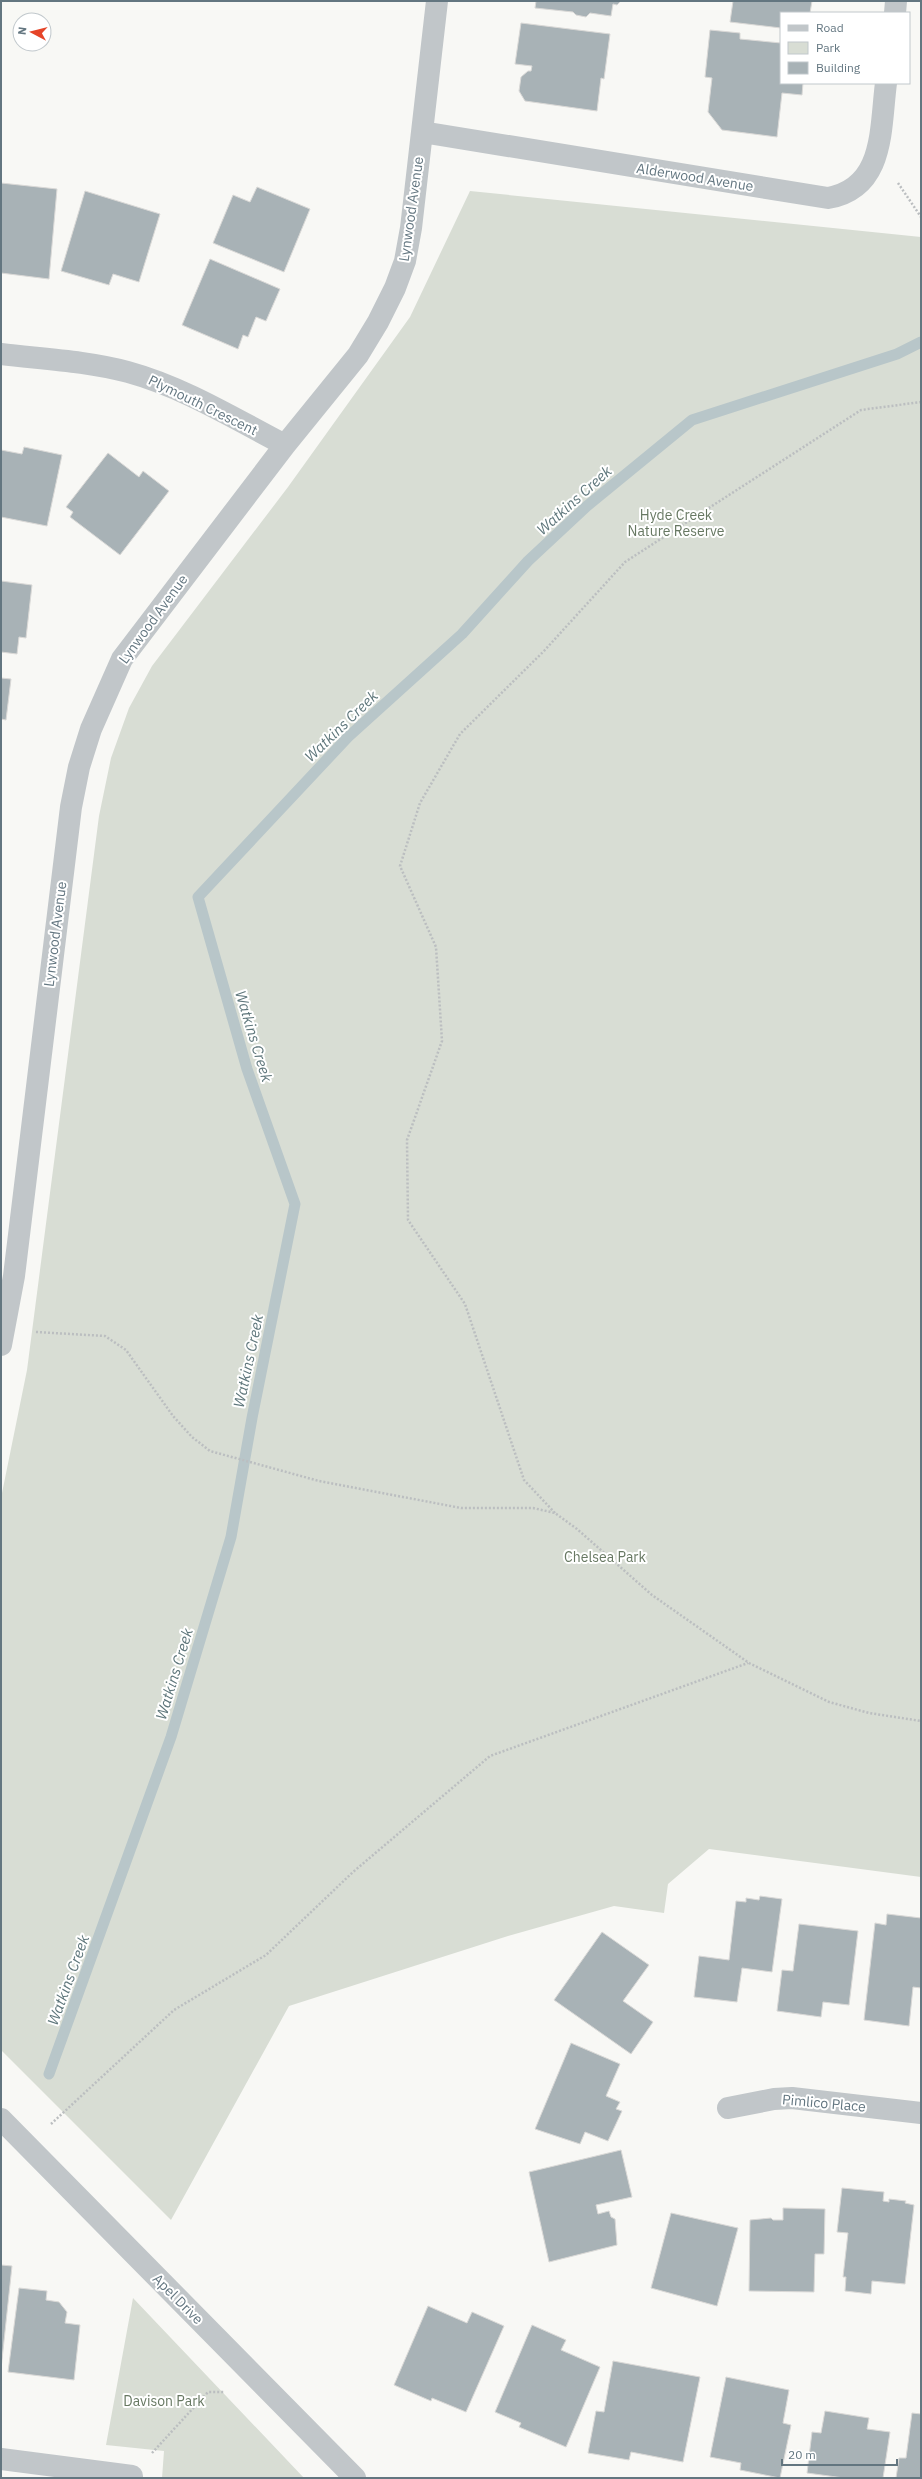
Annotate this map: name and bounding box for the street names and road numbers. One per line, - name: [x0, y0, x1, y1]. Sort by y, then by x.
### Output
- street label: Lynwood Avenue: [395, 155, 427, 263]
- street label: Alderwood Avenue: [635, 159, 755, 195]
- street label: Plymouth Crescent: [146, 371, 261, 439]
- street label: Lynwood Avenue: [115, 571, 192, 667]
- street label: Lynwood Avenue: [40, 880, 70, 988]
- street label: Pimlico Place: [781, 2090, 867, 2116]
- street label: Apel Drive: [149, 2270, 207, 2328]

